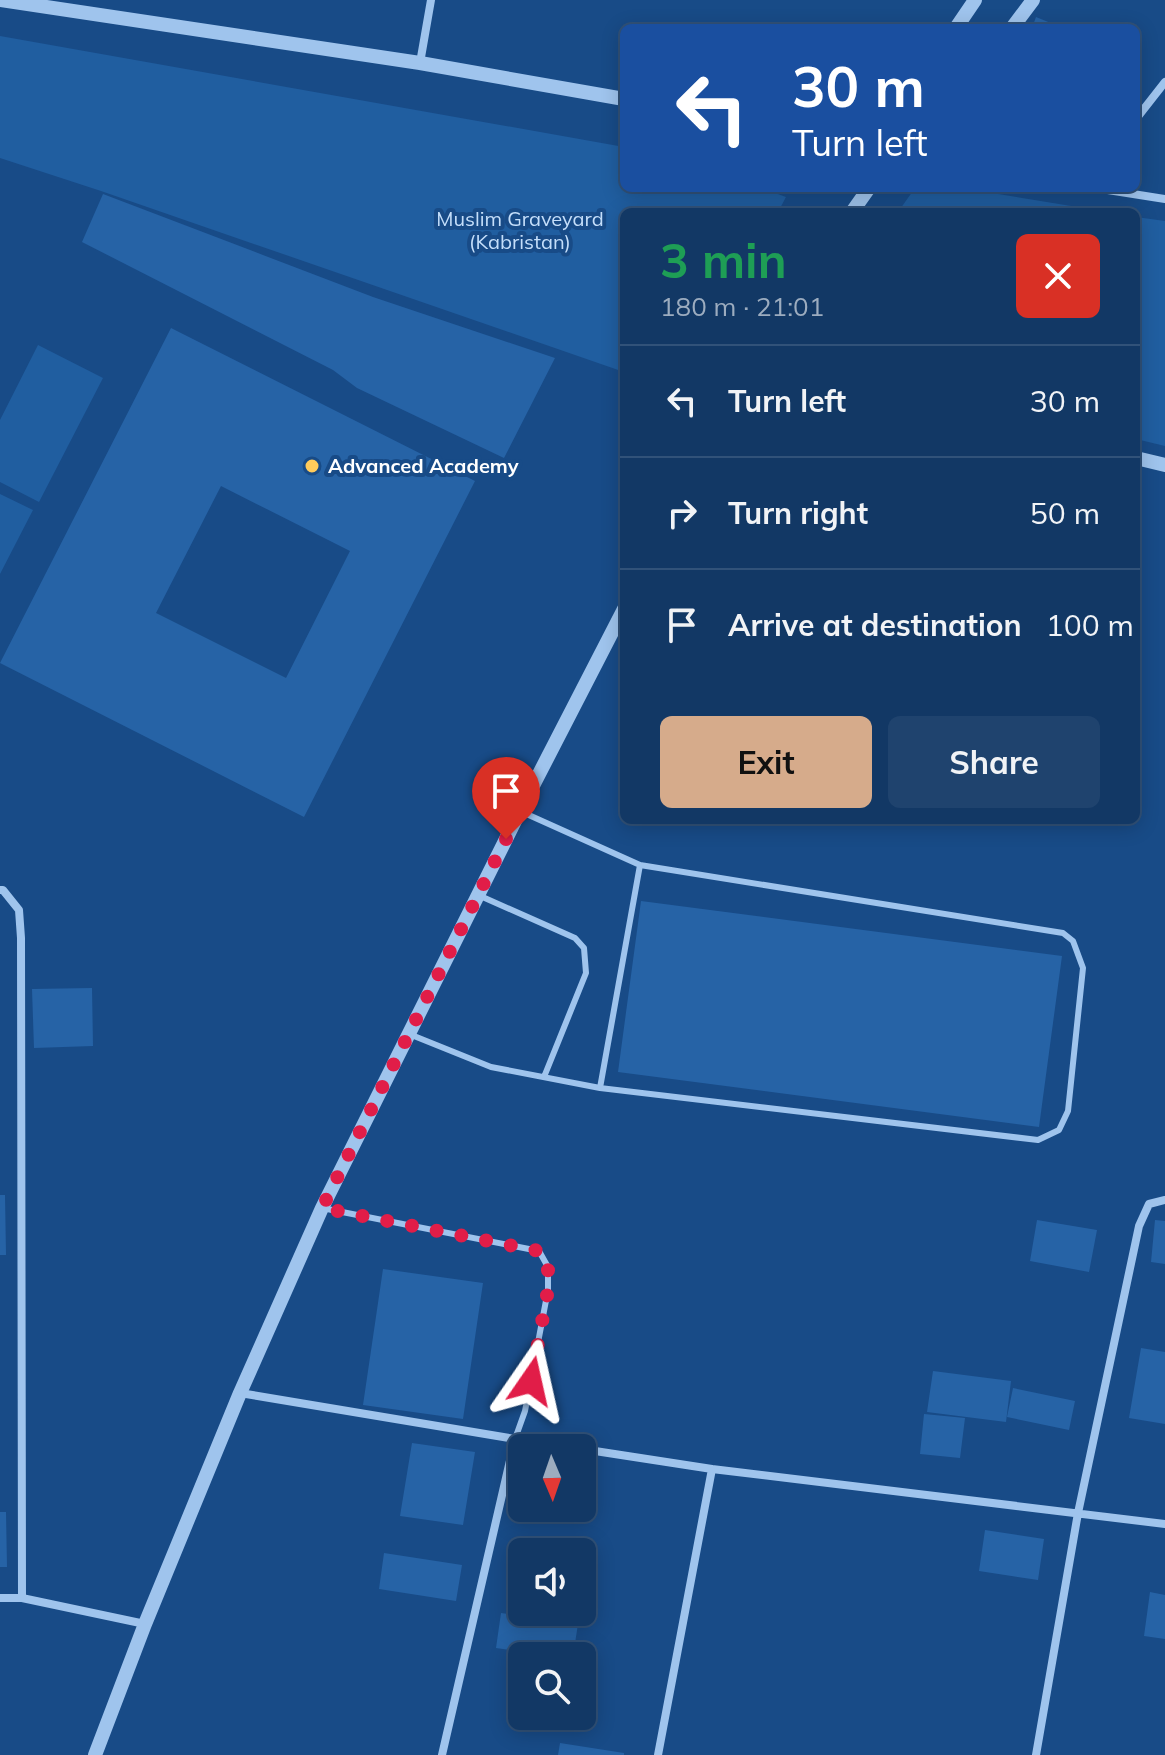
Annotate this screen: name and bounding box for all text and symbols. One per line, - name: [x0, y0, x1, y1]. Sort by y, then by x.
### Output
- text: 30 m: [792, 51, 925, 121]
- icon: left: [660, 56, 764, 160]
- text: Turn left: [792, 120, 928, 165]
- park label: Muslim Graveyard (Kabristan): [436, 206, 604, 254]
- text: 3 min: [660, 230, 787, 290]
- button: close: [1016, 234, 1100, 318]
- text: 180 m · 21:01: [660, 290, 824, 323]
- icon: left: [660, 379, 704, 423]
- text: Turn left: [728, 382, 846, 420]
- text: 30 m: [1030, 382, 1100, 420]
- place label: Advanced Academy: [328, 453, 519, 478]
- marker: Advanced Academy: [303, 457, 321, 475]
- icon: right: [660, 491, 704, 535]
- text: Turn right: [728, 494, 868, 532]
- text: 50 m: [1030, 494, 1100, 532]
- icon: arrive: [660, 603, 704, 647]
- text: Arrive at destination: [728, 606, 1022, 644]
- text: 100 m: [1046, 606, 1134, 644]
- button: Exit: [660, 716, 872, 808]
- button: Share: [888, 716, 1100, 808]
- pin: [472, 757, 540, 839]
- icon: arrive: [484, 769, 528, 813]
- position arrow: [489, 1339, 573, 1423]
- north arrow: [508, 1434, 596, 1522]
- map controls: [508, 1434, 596, 1730]
- button: sound: [508, 1538, 596, 1626]
- button: search: [508, 1642, 596, 1730]

